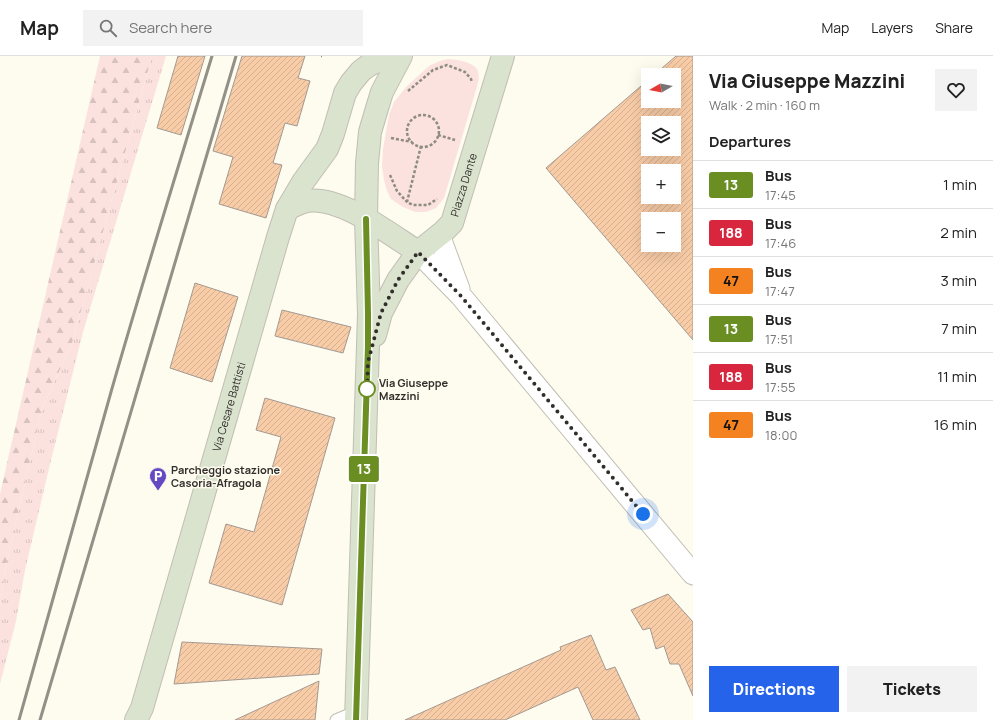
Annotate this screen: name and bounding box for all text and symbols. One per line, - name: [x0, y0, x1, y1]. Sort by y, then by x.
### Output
- search box: [83, 10, 363, 46]
- text: Map: [20, 15, 59, 41]
- icon: search: [97, 17, 119, 39]
- text: Search here: [129, 17, 212, 38]
- text: Map: [821, 18, 849, 37]
- text: Layers: [871, 18, 913, 37]
- text: Share: [935, 18, 973, 37]
- north arrow: [641, 68, 681, 108]
- map controls: [641, 68, 681, 252]
- text: Via Giuseppe Mazzini: [709, 68, 905, 94]
- button: heart: [935, 69, 977, 111]
- text: Walk · 2 min · 160 m: [709, 96, 820, 114]
- button: layers: [641, 116, 681, 156]
- text: Departures: [709, 131, 791, 152]
- street label: Piazza Dante: [446, 151, 480, 218]
- button: +: [641, 164, 681, 204]
- text: Bus: [765, 165, 792, 186]
- text: 1 min: [943, 174, 977, 195]
- text: 13: [724, 175, 738, 194]
- text: 17:45: [765, 186, 796, 204]
- button: −: [641, 212, 681, 252]
- text: Bus: [765, 213, 792, 234]
- text: 2 min: [940, 222, 977, 243]
- text: 188: [719, 223, 743, 242]
- text: 17:46: [765, 234, 796, 252]
- text: Bus: [765, 261, 792, 282]
- text: 3 min: [941, 270, 977, 291]
- text: 47: [723, 271, 739, 290]
- text: 17:47: [765, 282, 795, 300]
- text: Bus: [765, 309, 792, 330]
- text: 7 min: [941, 318, 977, 339]
- text: 13: [724, 319, 738, 338]
- text: 17:51: [765, 330, 793, 348]
- text: Bus: [765, 357, 792, 378]
- street label: Via Cesare Battisti: [208, 360, 249, 453]
- text: 11 min: [937, 366, 977, 387]
- text: 188: [719, 367, 743, 386]
- place label: Via Giuseppe Mazzini: [379, 375, 448, 403]
- text: 17:55: [765, 378, 796, 396]
- marker: Via Giuseppe Mazzini: [358, 380, 376, 398]
- text: Bus: [765, 405, 792, 426]
- text: 16 min: [934, 414, 977, 435]
- text: 47: [723, 415, 739, 434]
- text: 18:00: [765, 426, 797, 444]
- line badge: 13: [346, 456, 382, 482]
- text: 13: [357, 459, 371, 478]
- place label: Parcheggio stazione Casoria-Afragola: [171, 462, 281, 490]
- parking icon: Parcheggio stazione Casoria-Afragola: [148, 466, 168, 491]
- your location: [633, 504, 653, 524]
- button: Directions: [709, 666, 839, 712]
- button: Tickets: [847, 666, 977, 712]

